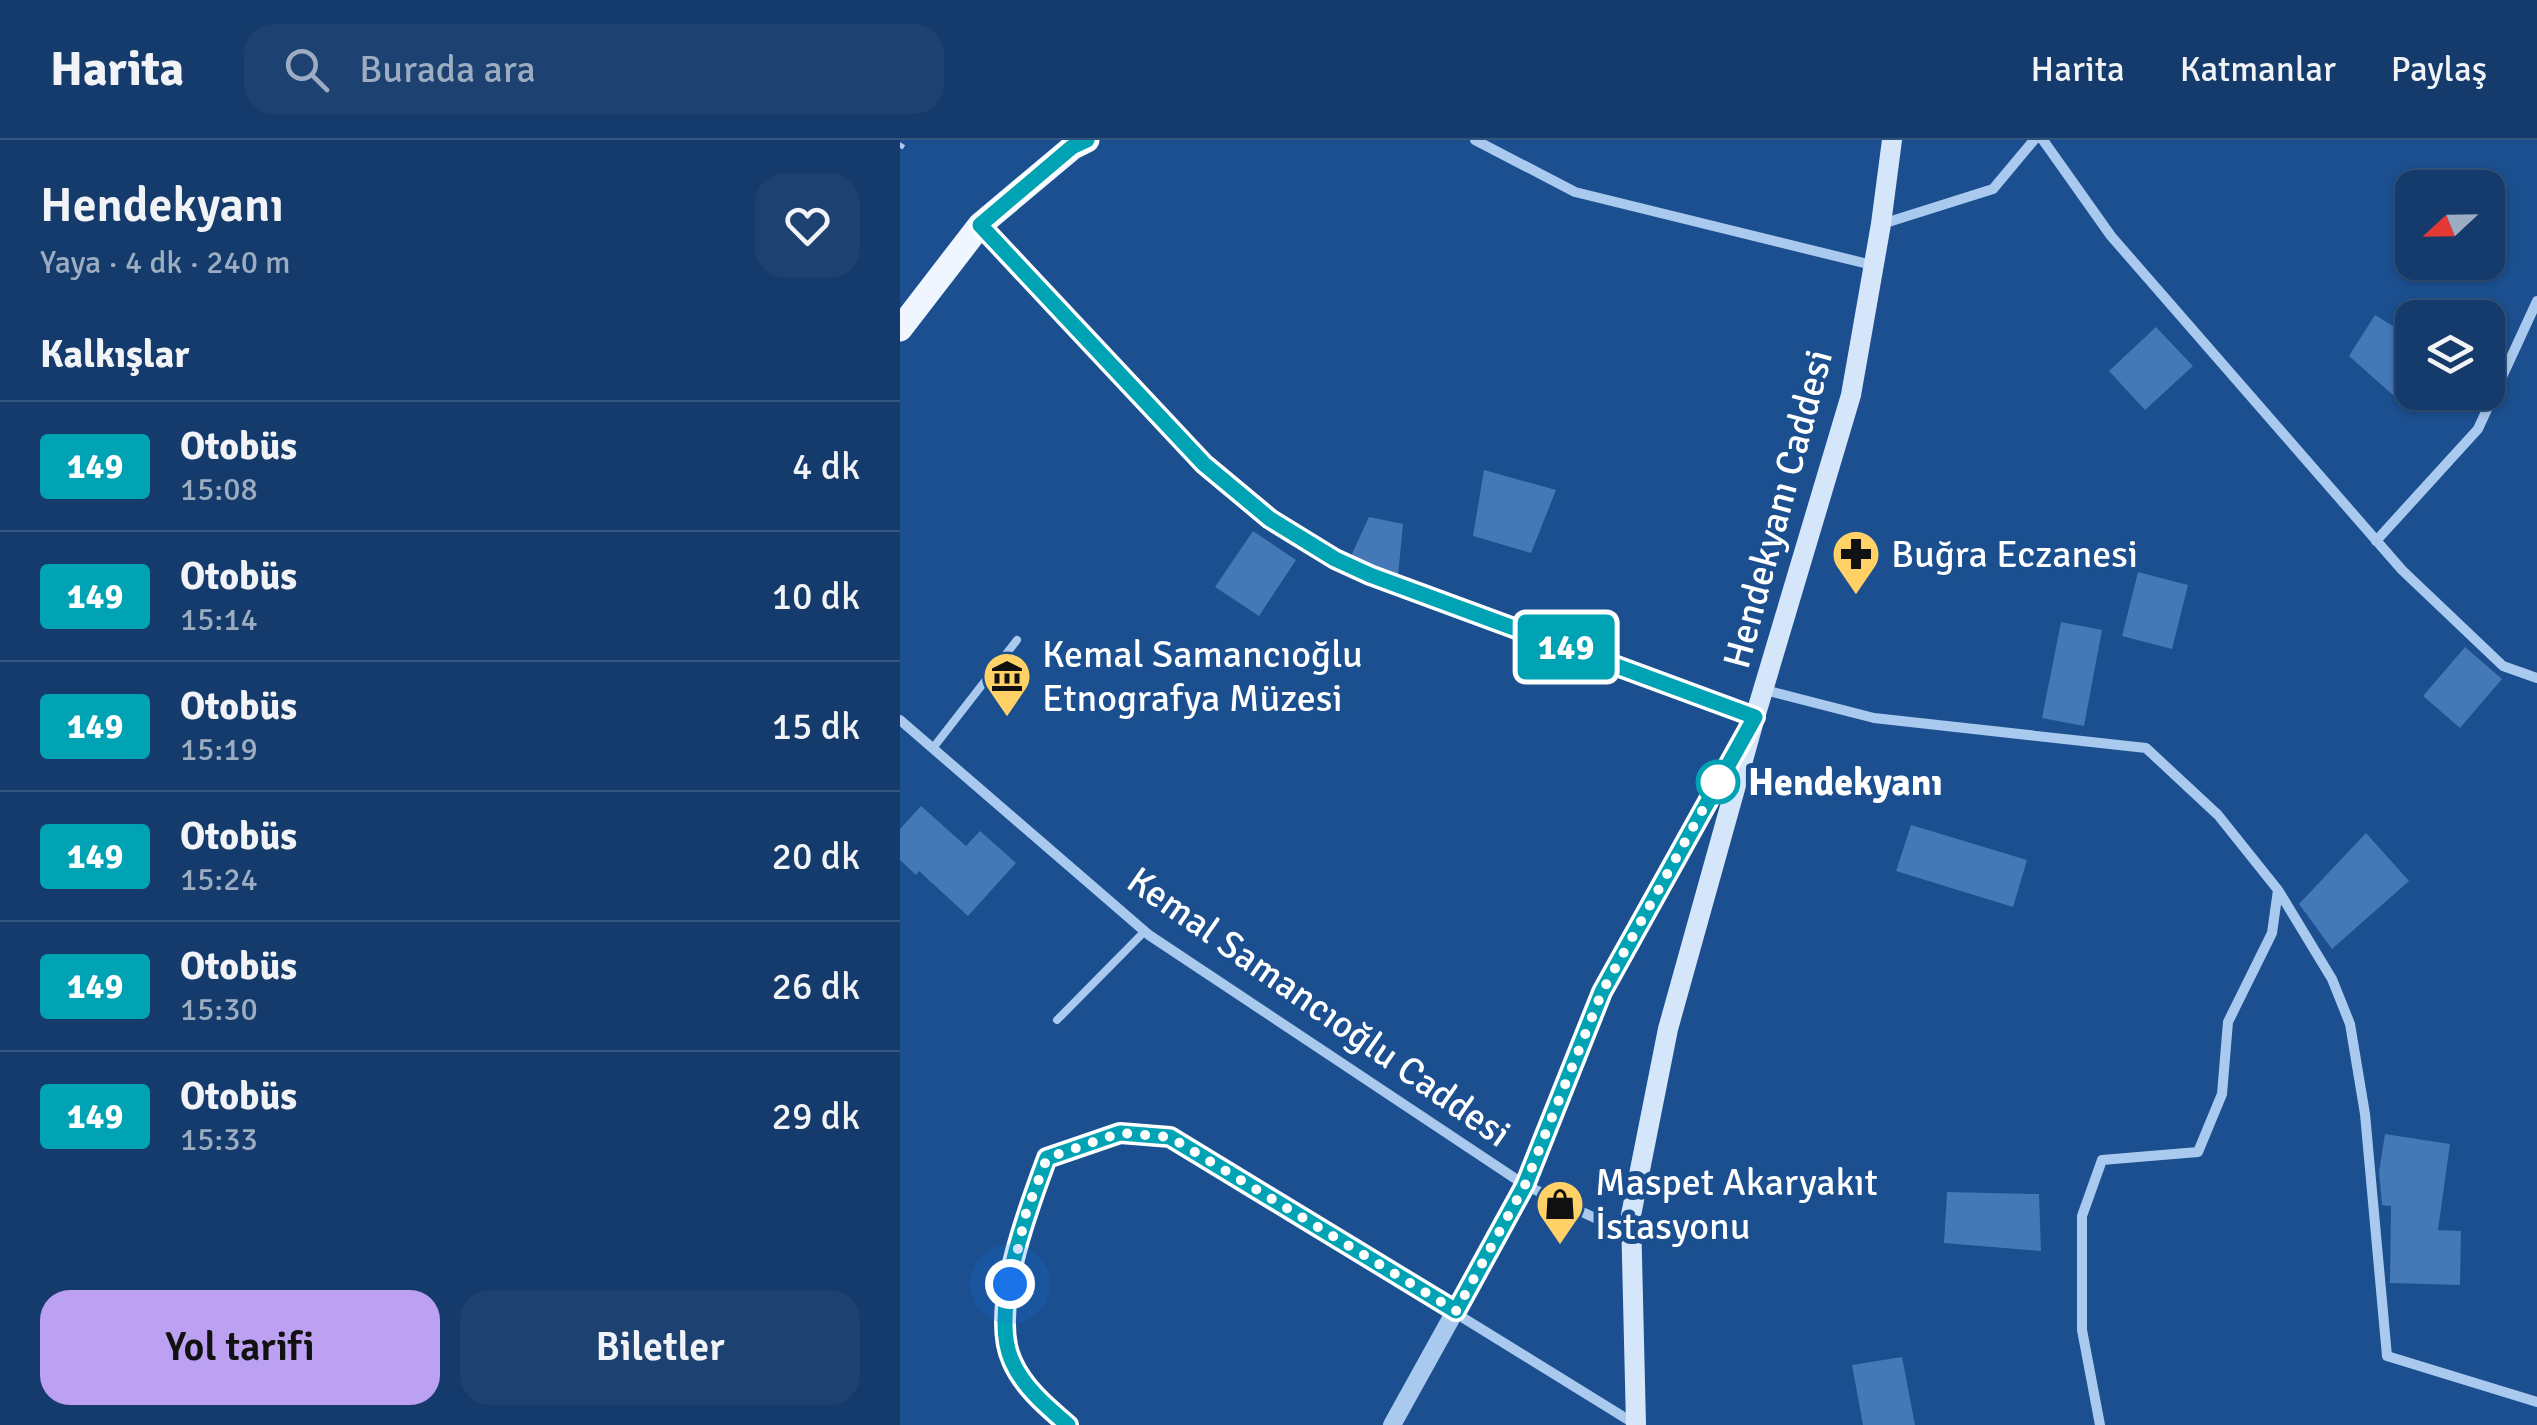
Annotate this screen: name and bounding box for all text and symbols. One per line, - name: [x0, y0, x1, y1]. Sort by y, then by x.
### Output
- search box: [244, 24, 944, 114]
- text: Harita: [50, 40, 184, 99]
- icon: search: [279, 42, 334, 97]
- text: Burada ara: [359, 46, 536, 93]
- text: Harita: [2031, 48, 2125, 91]
- text: Katmanlar: [2180, 48, 2336, 91]
- text: Paylaş: [2391, 48, 2487, 91]
- north arrow: [2395, 170, 2505, 280]
- map controls: [2395, 170, 2505, 410]
- button: heart: [755, 173, 860, 278]
- text: Hendekyanı: [40, 176, 284, 235]
- text: Yaya · 4 dk · 240 m: [40, 243, 291, 282]
- button: layers: [2395, 300, 2505, 410]
- text: Kalkışlar: [40, 331, 189, 378]
- street label: Hendekyanı Caddesi: [1713, 345, 1843, 673]
- text: Otobüs: [180, 423, 297, 470]
- text: 4 dk: [792, 443, 860, 490]
- text: 149: [67, 445, 123, 488]
- text: 15:08: [180, 470, 258, 509]
- pharmacy icon: Buğra Eczanesi: [1830, 528, 1882, 596]
- place label: Buğra Eczanesi: [1891, 531, 2138, 578]
- text: Otobüs: [180, 553, 297, 600]
- text: 10 dk: [771, 573, 860, 620]
- text: 149: [67, 575, 123, 618]
- text: 15:14: [180, 600, 258, 639]
- line badge: 149: [1508, 614, 1624, 680]
- text: 149: [1538, 626, 1594, 669]
- place label: Kemal Samancıoğlu Etnografya Müzesi: [1042, 631, 1363, 722]
- museum icon: Kemal Samancıoğlu Etnografya Müzesi: [981, 650, 1033, 718]
- text: Otobüs: [180, 683, 297, 730]
- text: 15 dk: [771, 703, 860, 750]
- text: 149: [67, 705, 123, 748]
- text: 15:19: [180, 730, 258, 769]
- place label: Hendekyanı: [1748, 759, 1943, 806]
- marker: Hendekyanı: [1697, 761, 1739, 803]
- text: Otobüs: [180, 813, 297, 860]
- text: 20 dk: [771, 833, 860, 880]
- text: 149: [67, 835, 123, 878]
- street label: Kemal Samancıoğlu Caddesi: [1118, 857, 1520, 1157]
- text: 15:24: [180, 860, 258, 899]
- text: Otobüs: [180, 943, 297, 990]
- text: 26 dk: [771, 963, 860, 1010]
- text: 149: [67, 965, 123, 1008]
- text: 15:30: [180, 990, 258, 1029]
- text: Otobüs: [180, 1073, 297, 1120]
- text: 29 dk: [771, 1093, 860, 1140]
- text: 149: [67, 1095, 123, 1138]
- text: 15:33: [180, 1120, 258, 1159]
- place label: Maspet Akaryakıt İstasyonu: [1595, 1159, 1878, 1250]
- shop icon: Maspet Akaryakıt İstasyonu: [1534, 1178, 1586, 1246]
- your location: [985, 1259, 1035, 1309]
- button: Yol tarifi: [40, 1290, 440, 1405]
- button: Biletler: [460, 1290, 860, 1405]

